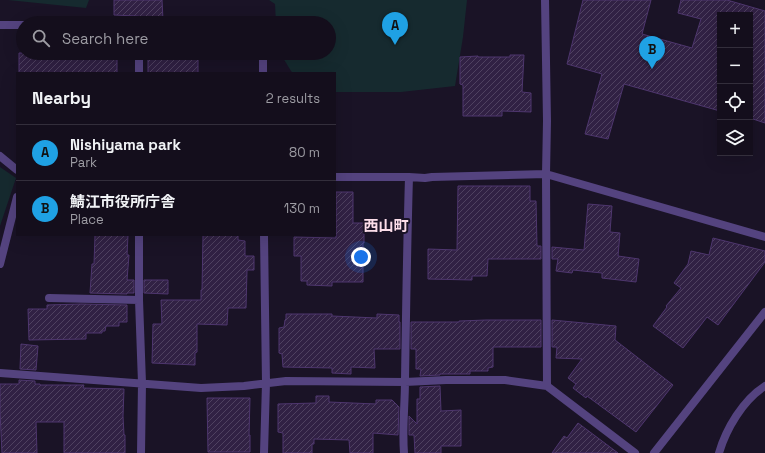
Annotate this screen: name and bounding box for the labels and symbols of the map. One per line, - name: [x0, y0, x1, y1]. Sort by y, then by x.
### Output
- pin: A: [382, 12, 408, 45]
- pin: B: [639, 36, 665, 69]
- district label: 西山町: [363, 216, 409, 235]
- your location: [351, 247, 371, 267]

